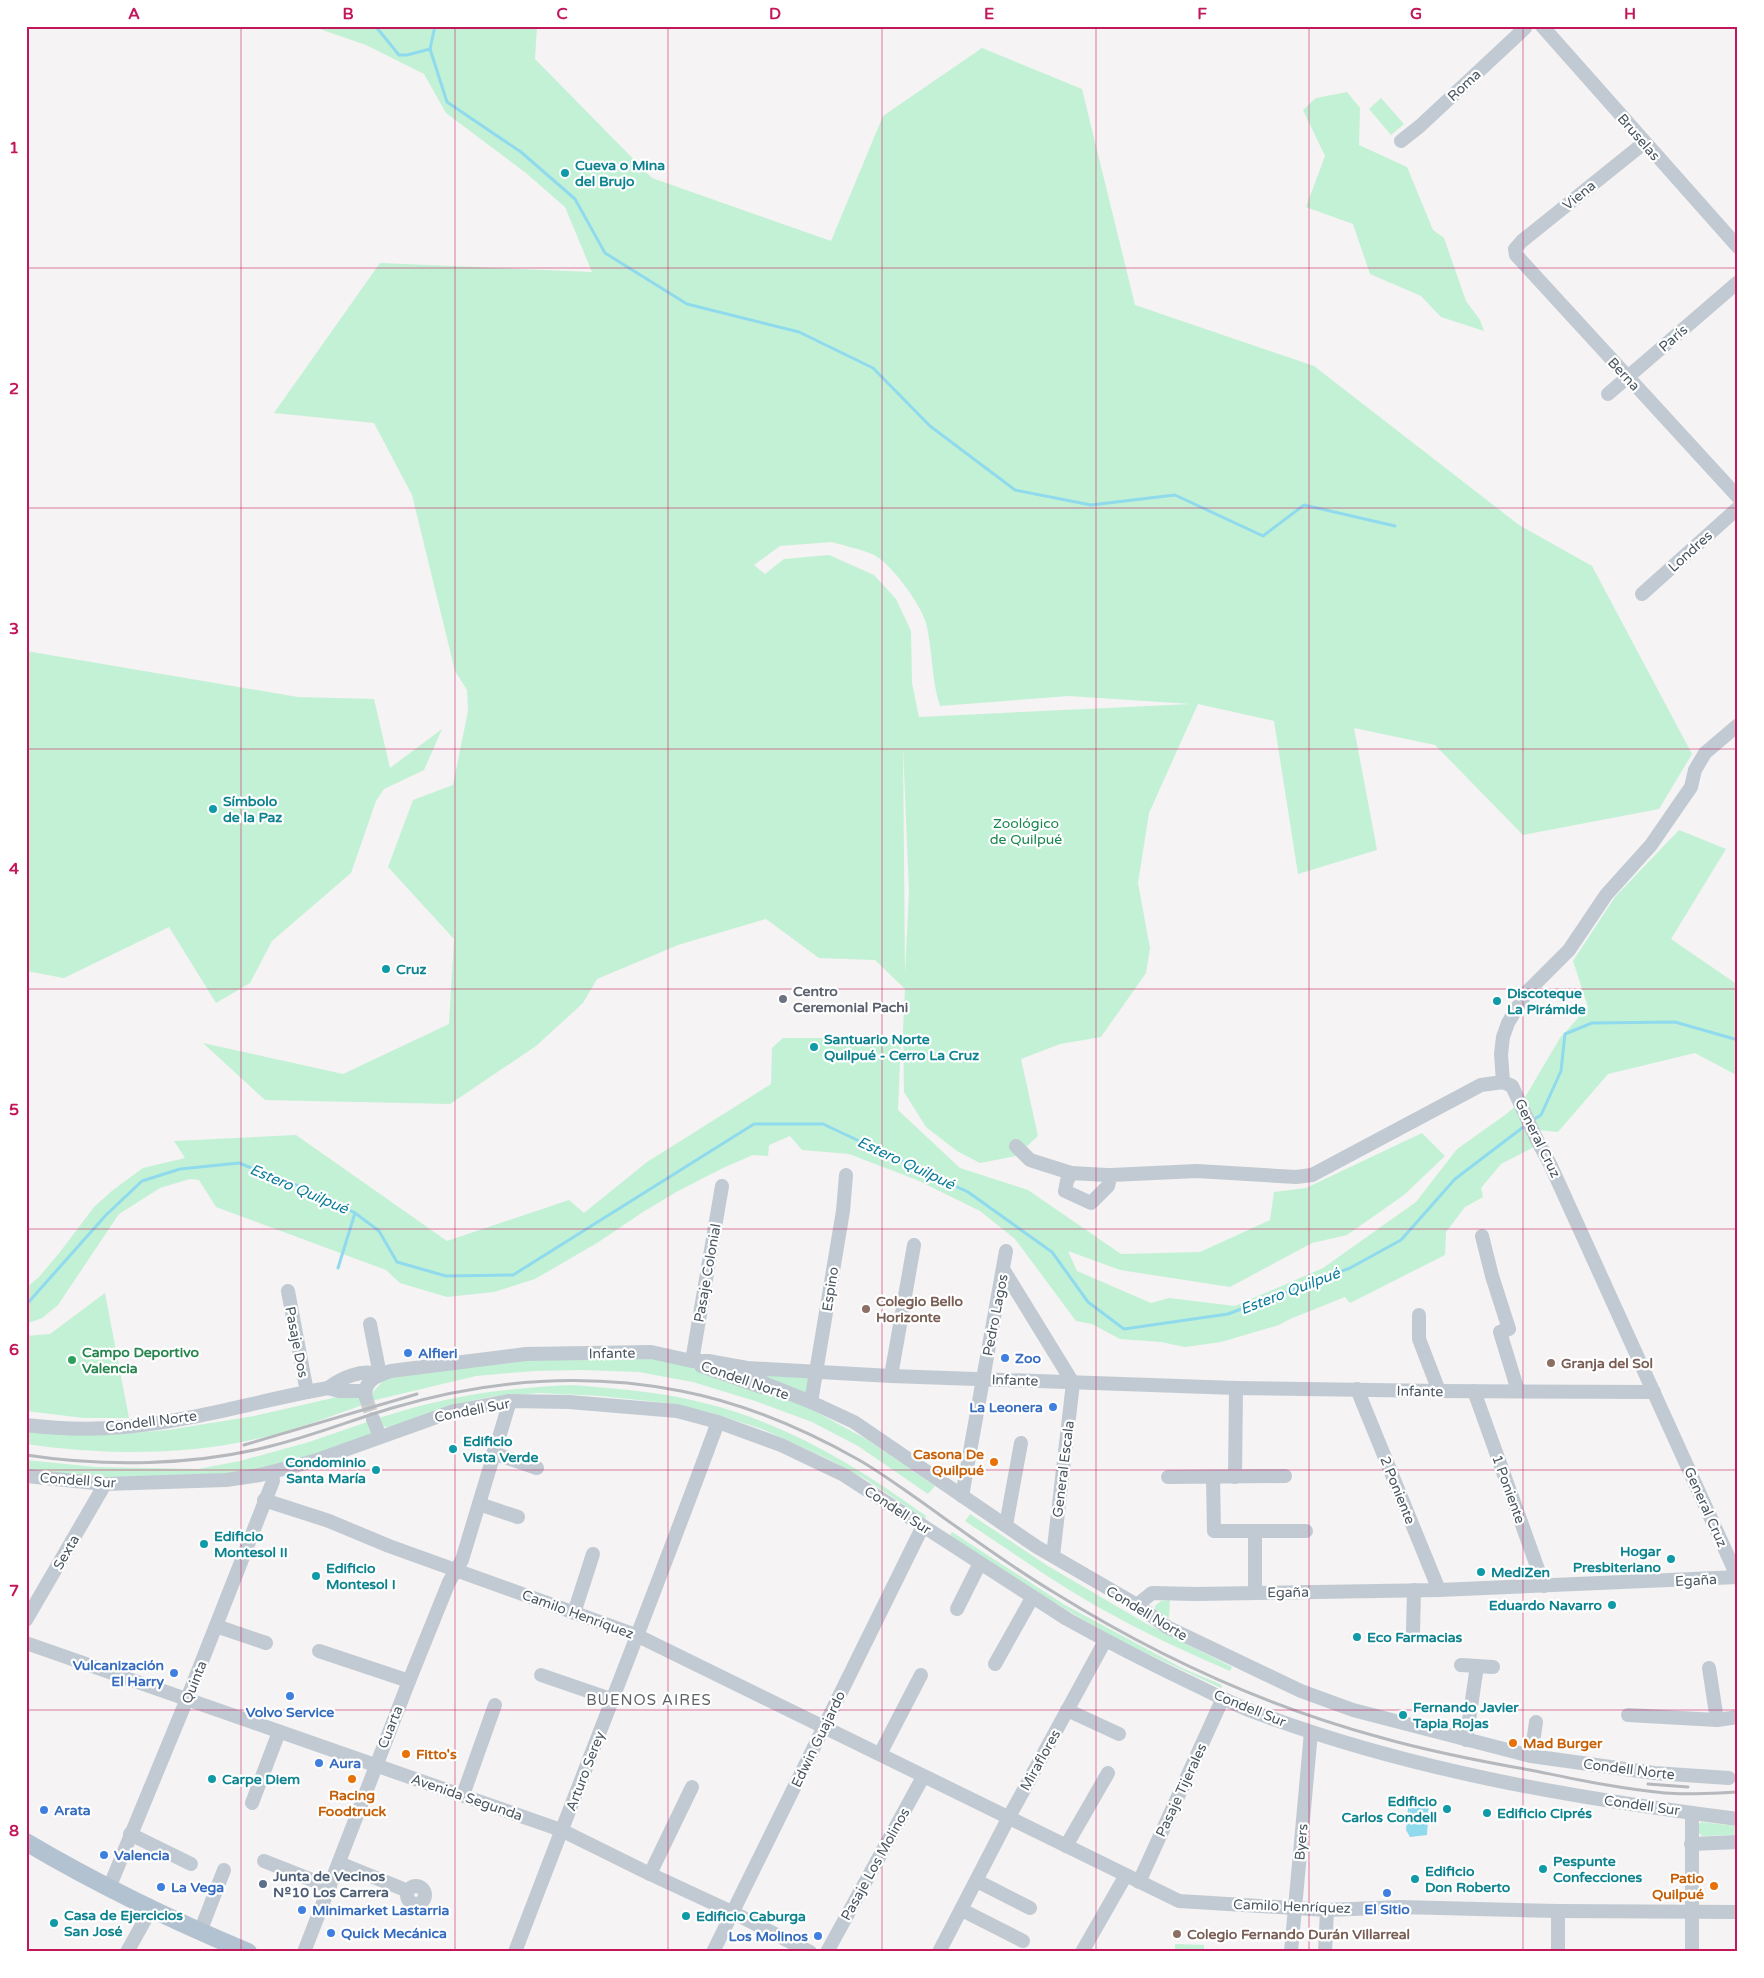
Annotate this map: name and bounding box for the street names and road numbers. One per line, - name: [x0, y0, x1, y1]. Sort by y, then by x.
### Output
- street label: Roma: [1444, 66, 1484, 105]
- street label: Bruselas: [1614, 111, 1664, 164]
- street label: Viena: [1559, 177, 1599, 214]
- street label: París: [1655, 321, 1691, 355]
- street label: Berna: [1604, 354, 1643, 395]
- street label: Londres: [1665, 527, 1716, 576]
- street label: General Cruz: [1511, 1096, 1564, 1181]
- street label: Pasaje Colonial: [690, 1222, 725, 1324]
- street label: Espino: [819, 1266, 842, 1313]
- street label: Pedro Lagos: [979, 1272, 1012, 1358]
- street label: Pasaje Dos: [281, 1305, 312, 1379]
- street label: Infante: [589, 1345, 636, 1362]
- street label: Condell Norte: [699, 1357, 791, 1404]
- street label: Infante: [991, 1371, 1039, 1390]
- street label: Infante: [1396, 1383, 1444, 1400]
- street label: Condell Sur: [433, 1395, 512, 1426]
- street label: Condell Norte: [104, 1407, 198, 1436]
- street label: General Escala: [1049, 1420, 1078, 1519]
- street label: 1 Poniente: [1488, 1453, 1529, 1526]
- street label: 2 Poniente: [1376, 1454, 1419, 1527]
- street label: General Cruz: [1680, 1465, 1731, 1550]
- street label: Condell Sur: [39, 1469, 117, 1492]
- street label: Condell Sur: [861, 1483, 935, 1539]
- street label: Sexta: [50, 1532, 83, 1573]
- street label: Egaña: [1675, 1571, 1717, 1590]
- street label: Condell Norte: [1103, 1582, 1191, 1644]
- street label: Egaña: [1267, 1584, 1309, 1601]
- street label: Camilo Henríquez: [520, 1586, 636, 1643]
- street label: Quinta: [178, 1658, 211, 1706]
- street label: Condell Sur: [1211, 1686, 1289, 1731]
- street label: Edwin Guajardo: [788, 1688, 849, 1790]
- street label: Cuarta: [374, 1703, 407, 1751]
- street label: Miraflores: [1017, 1727, 1064, 1794]
- street label: Arturo Serey: [562, 1728, 609, 1813]
- street label: Pasaje Tijerales: [1152, 1740, 1211, 1840]
- street label: Condell Norte: [1582, 1755, 1676, 1784]
- street label: Avenida Segunda: [409, 1770, 525, 1825]
- street label: Condell Sur: [1603, 1792, 1682, 1819]
- street label: Pasaje Los Molinos: [837, 1805, 914, 1924]
- street label: Byers: [1291, 1823, 1312, 1861]
- street label: Camilo Henríquez: [1233, 1896, 1351, 1917]

